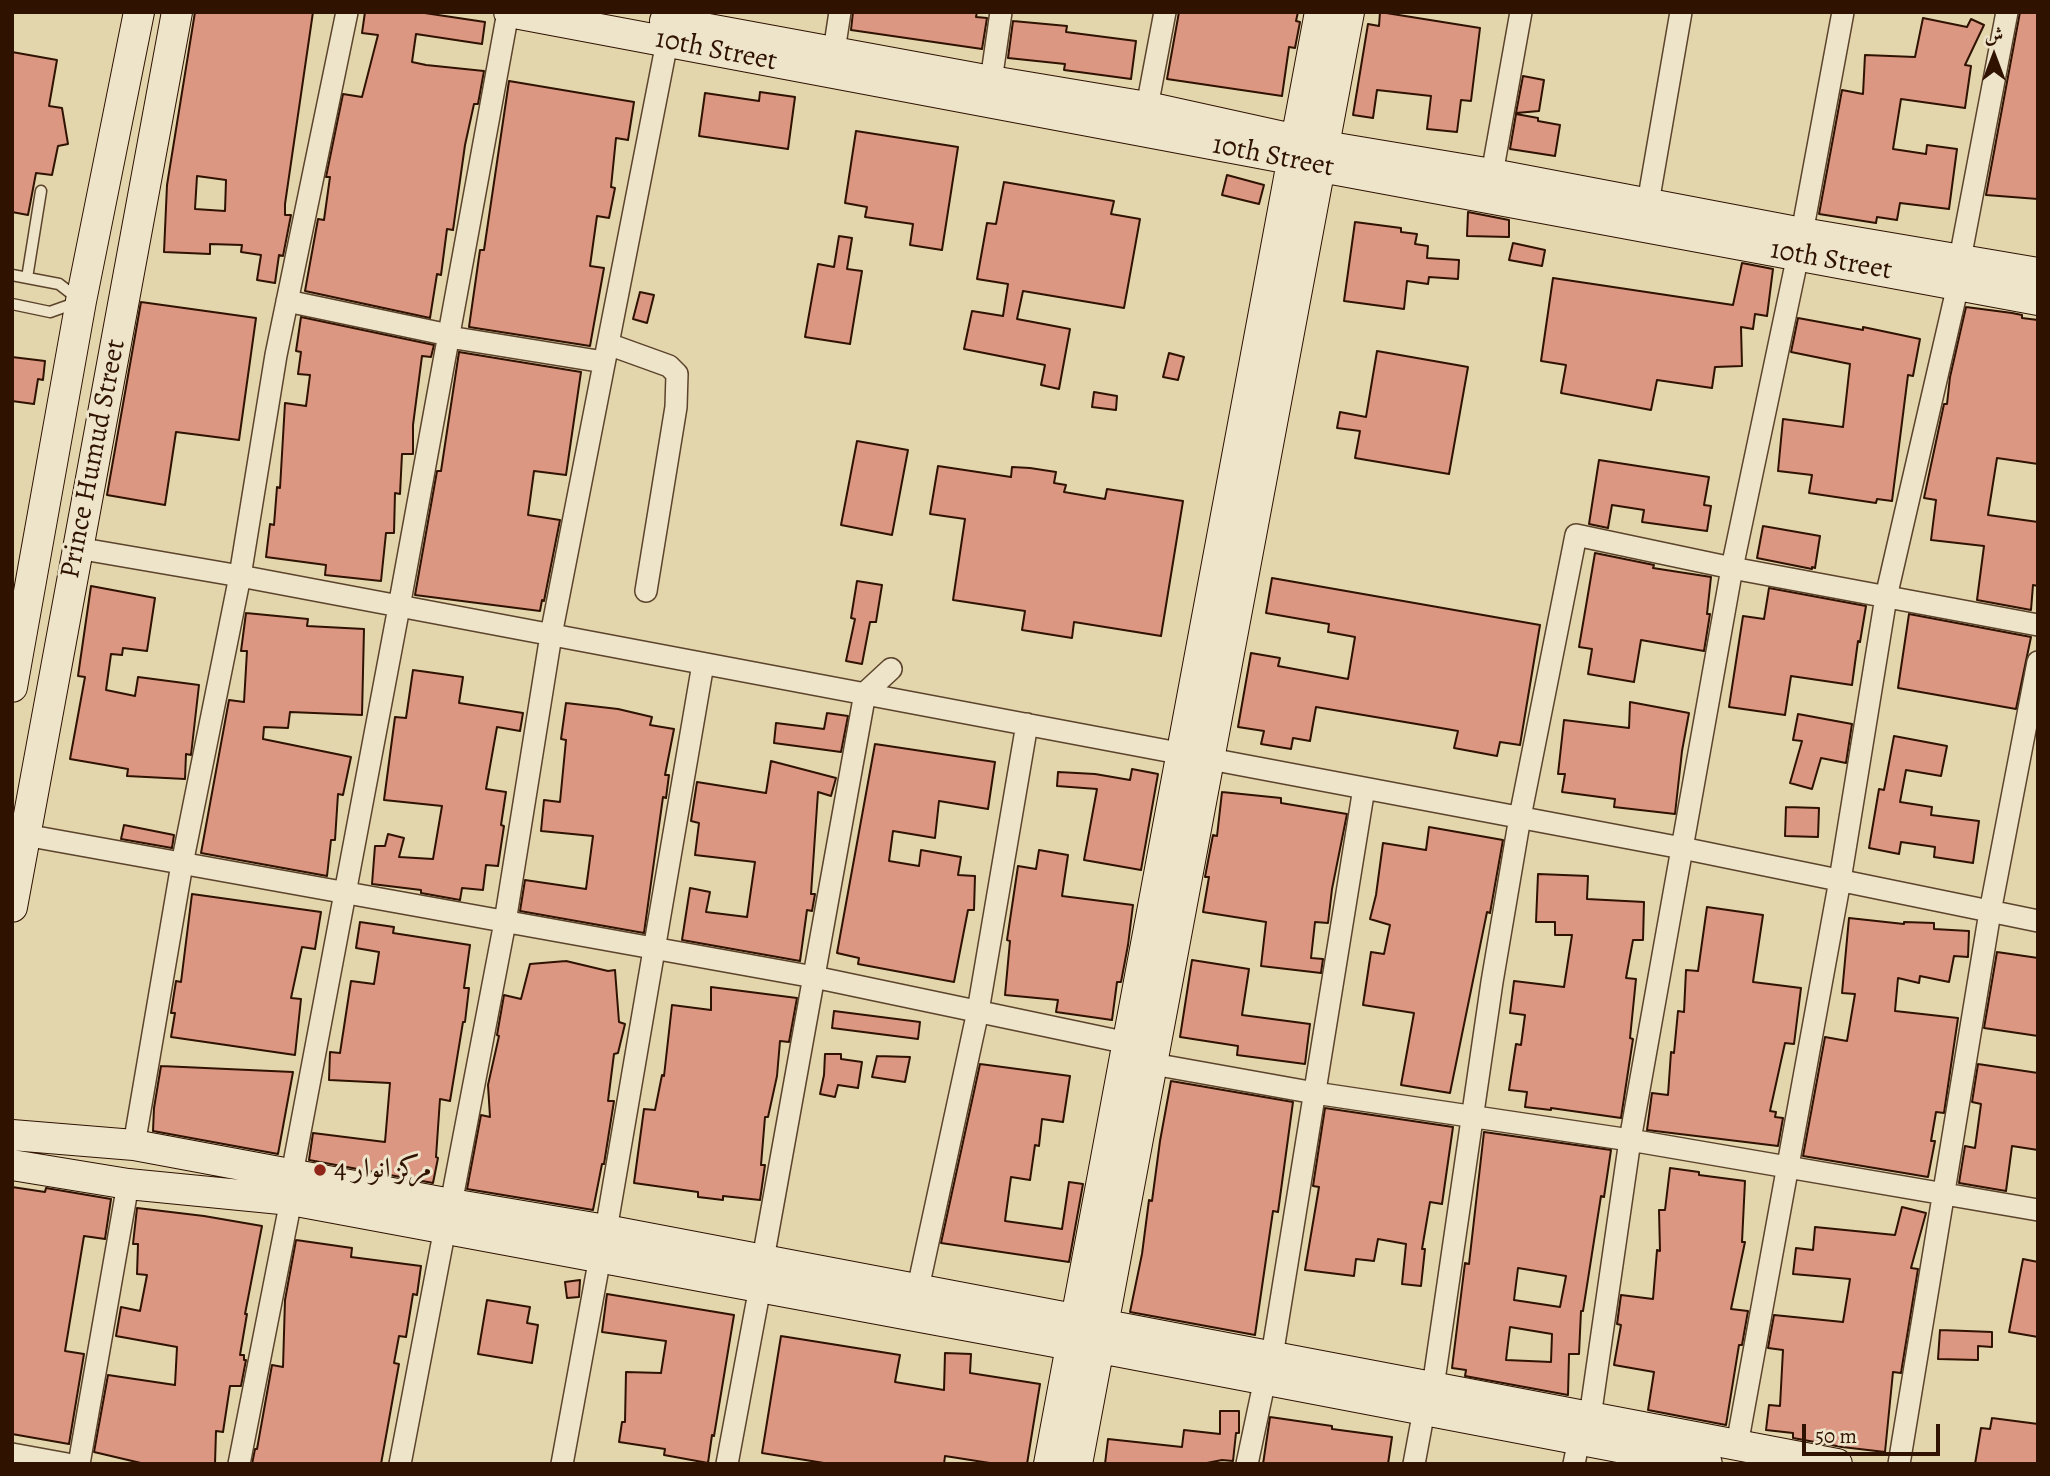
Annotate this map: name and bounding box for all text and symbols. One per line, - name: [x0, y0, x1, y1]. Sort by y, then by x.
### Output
- north arrow: [1959, 21, 2029, 91]
- text: ش: [1985, 22, 2003, 48]
- street label: 10th Street: [652, 23, 780, 79]
- street label: 10th Street: [1209, 129, 1337, 185]
- street label: 10th Street: [1767, 234, 1895, 288]
- street label: Prince Humud Street: [54, 337, 134, 581]
- place label: مركز انوار 4: [334, 1153, 432, 1187]
- marker: مركز انوار 4: [312, 1162, 328, 1178]
- scale bar: [1805, 1410, 1943, 1454]
- text: 50 m: [1815, 1422, 1857, 1450]

